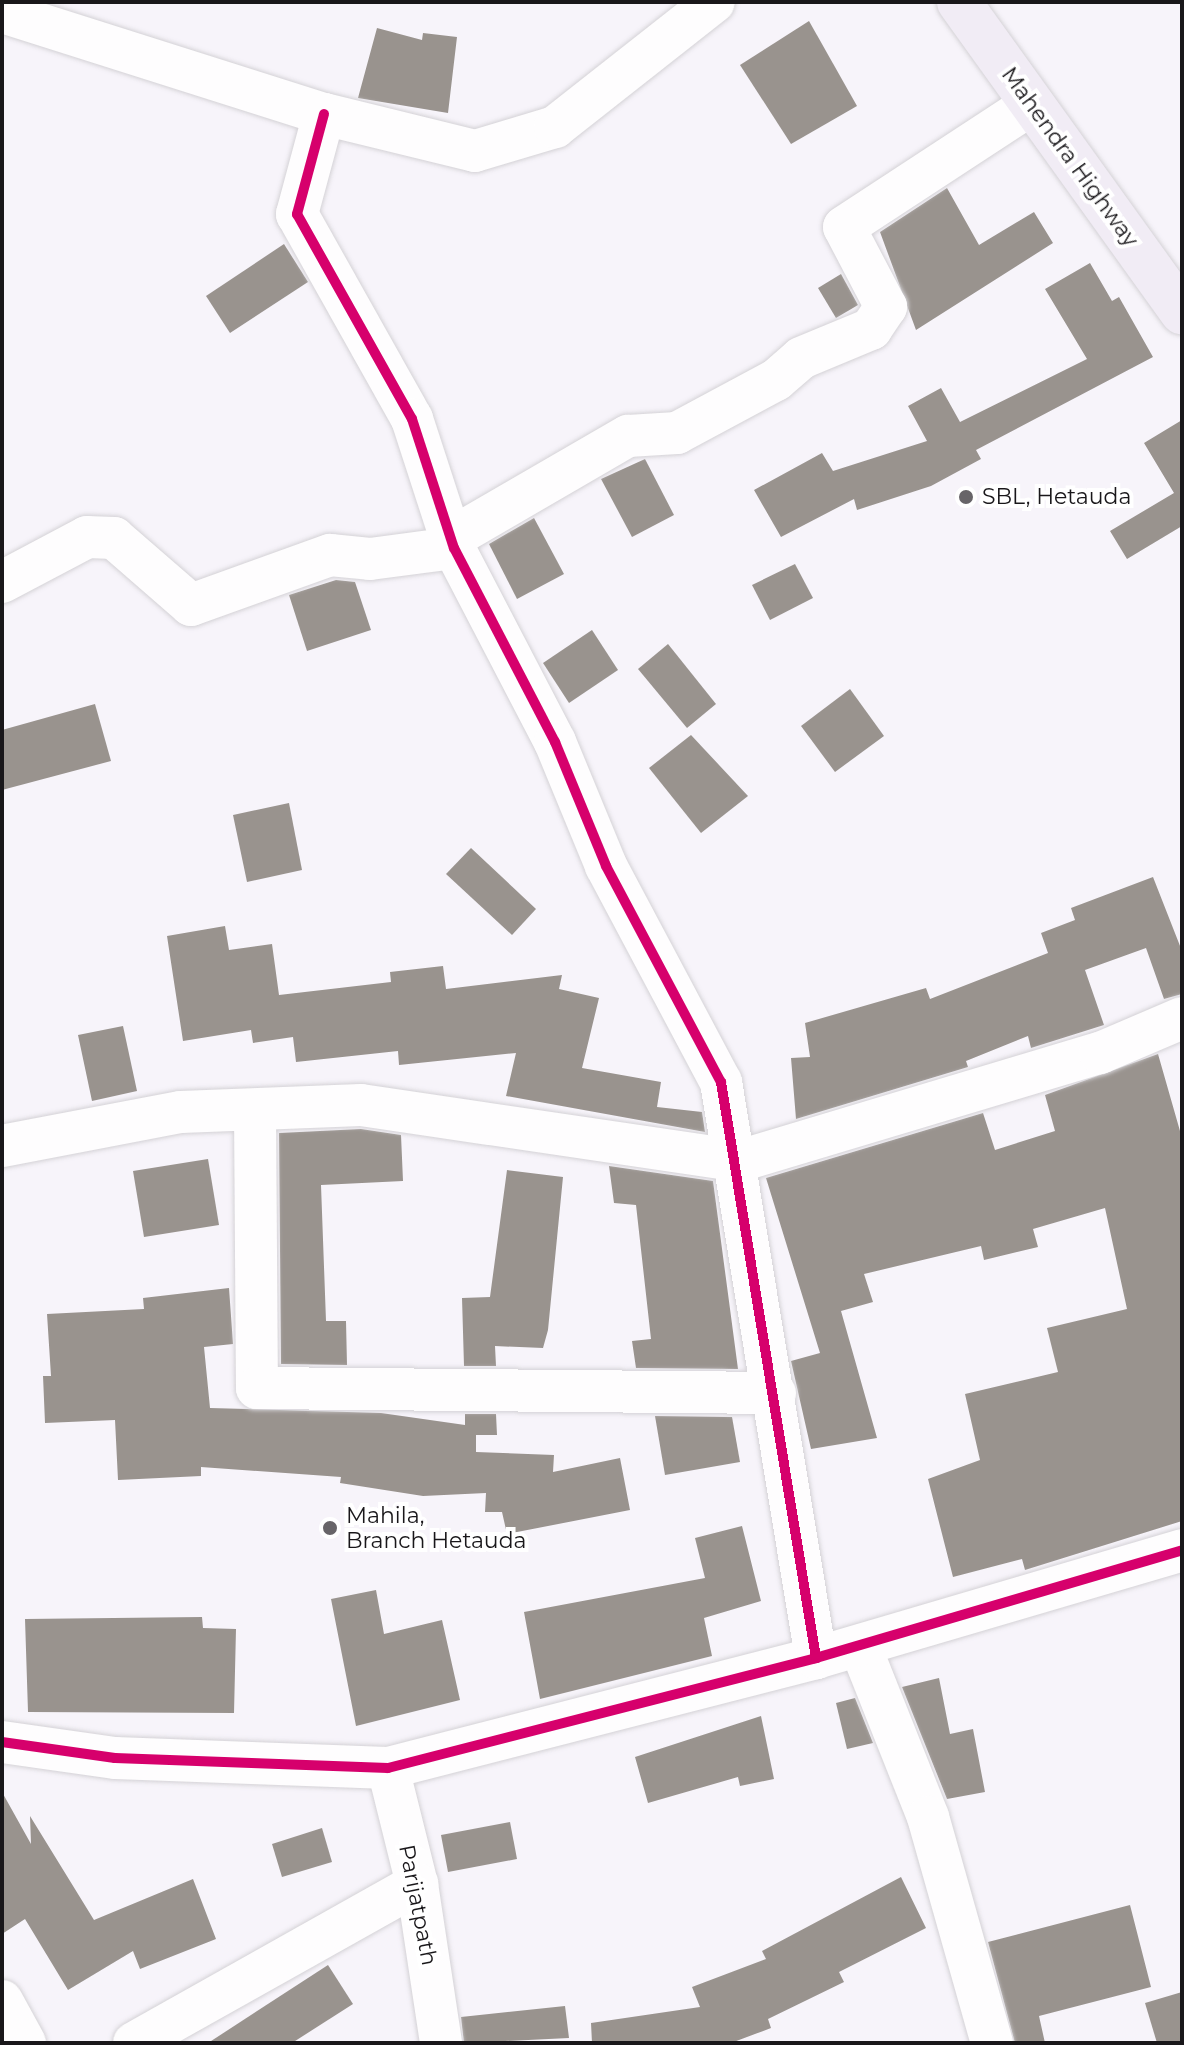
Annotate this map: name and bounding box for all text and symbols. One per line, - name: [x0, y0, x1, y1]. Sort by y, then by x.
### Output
- street label: Mahendra Highway: [996, 62, 1144, 252]
- place label: SBL, Hetauda: [982, 484, 1131, 510]
- marker: SBL, Hetauda: [957, 488, 975, 506]
- place label: Mahila, Branch Hetauda: [346, 1502, 527, 1554]
- marker: Mahila, Branch Hetauda: [321, 1519, 339, 1537]
- street label: Parijatpath: [393, 1842, 443, 1968]

